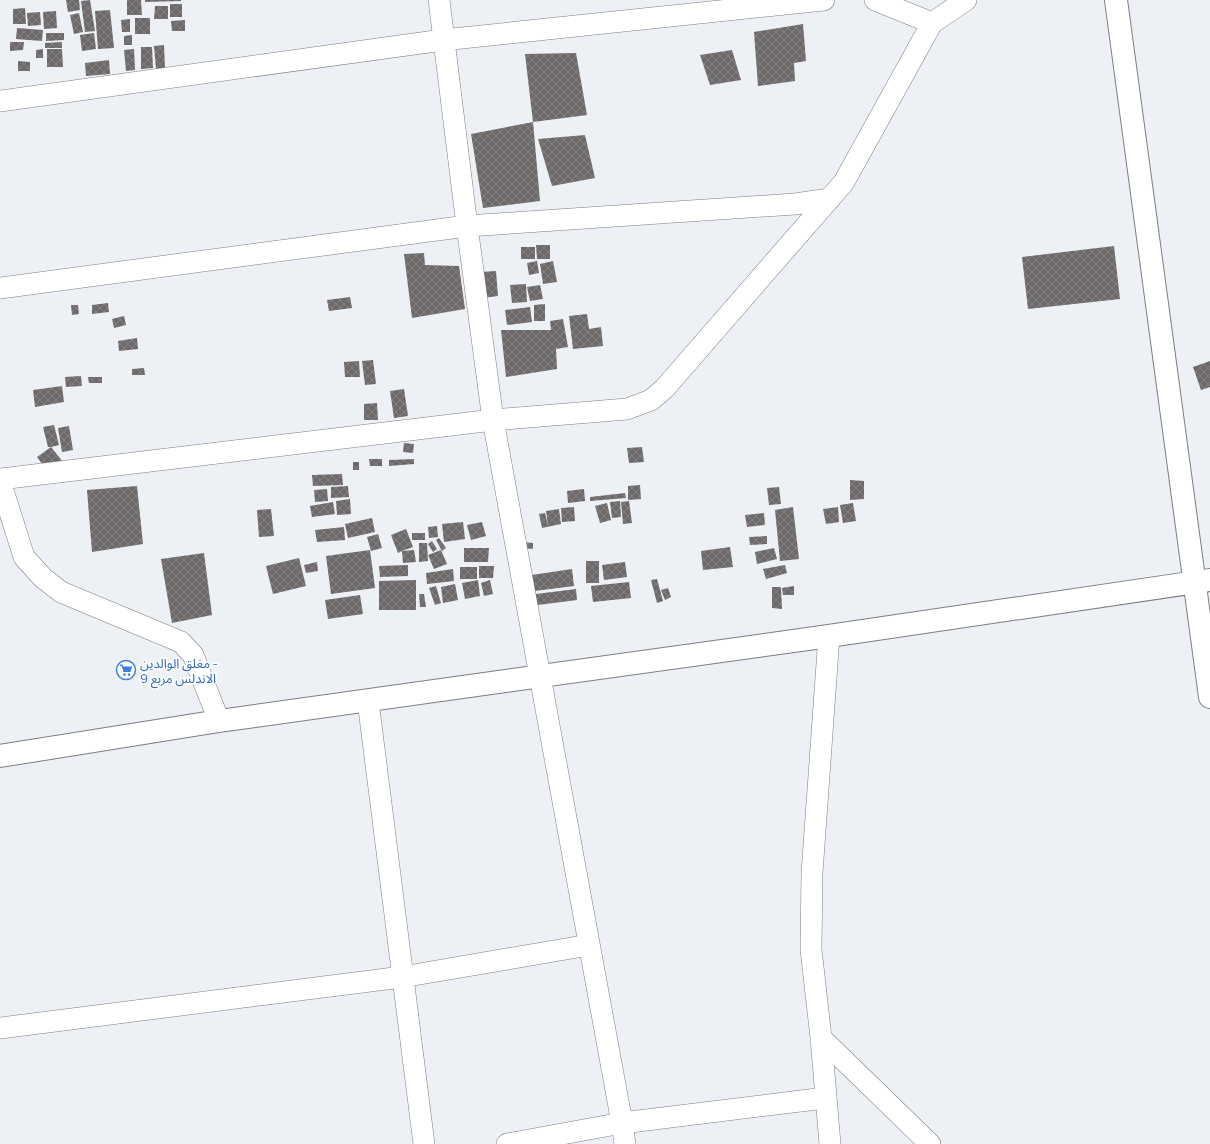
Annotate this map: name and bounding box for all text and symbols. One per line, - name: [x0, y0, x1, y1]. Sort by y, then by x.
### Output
- place label: مغلق الوالدين - الاندلس مربع 9: [140, 654, 218, 689]
- supermarket icon: مغلق الوالدين - الاندلس مربع 9: [115, 659, 137, 681]

